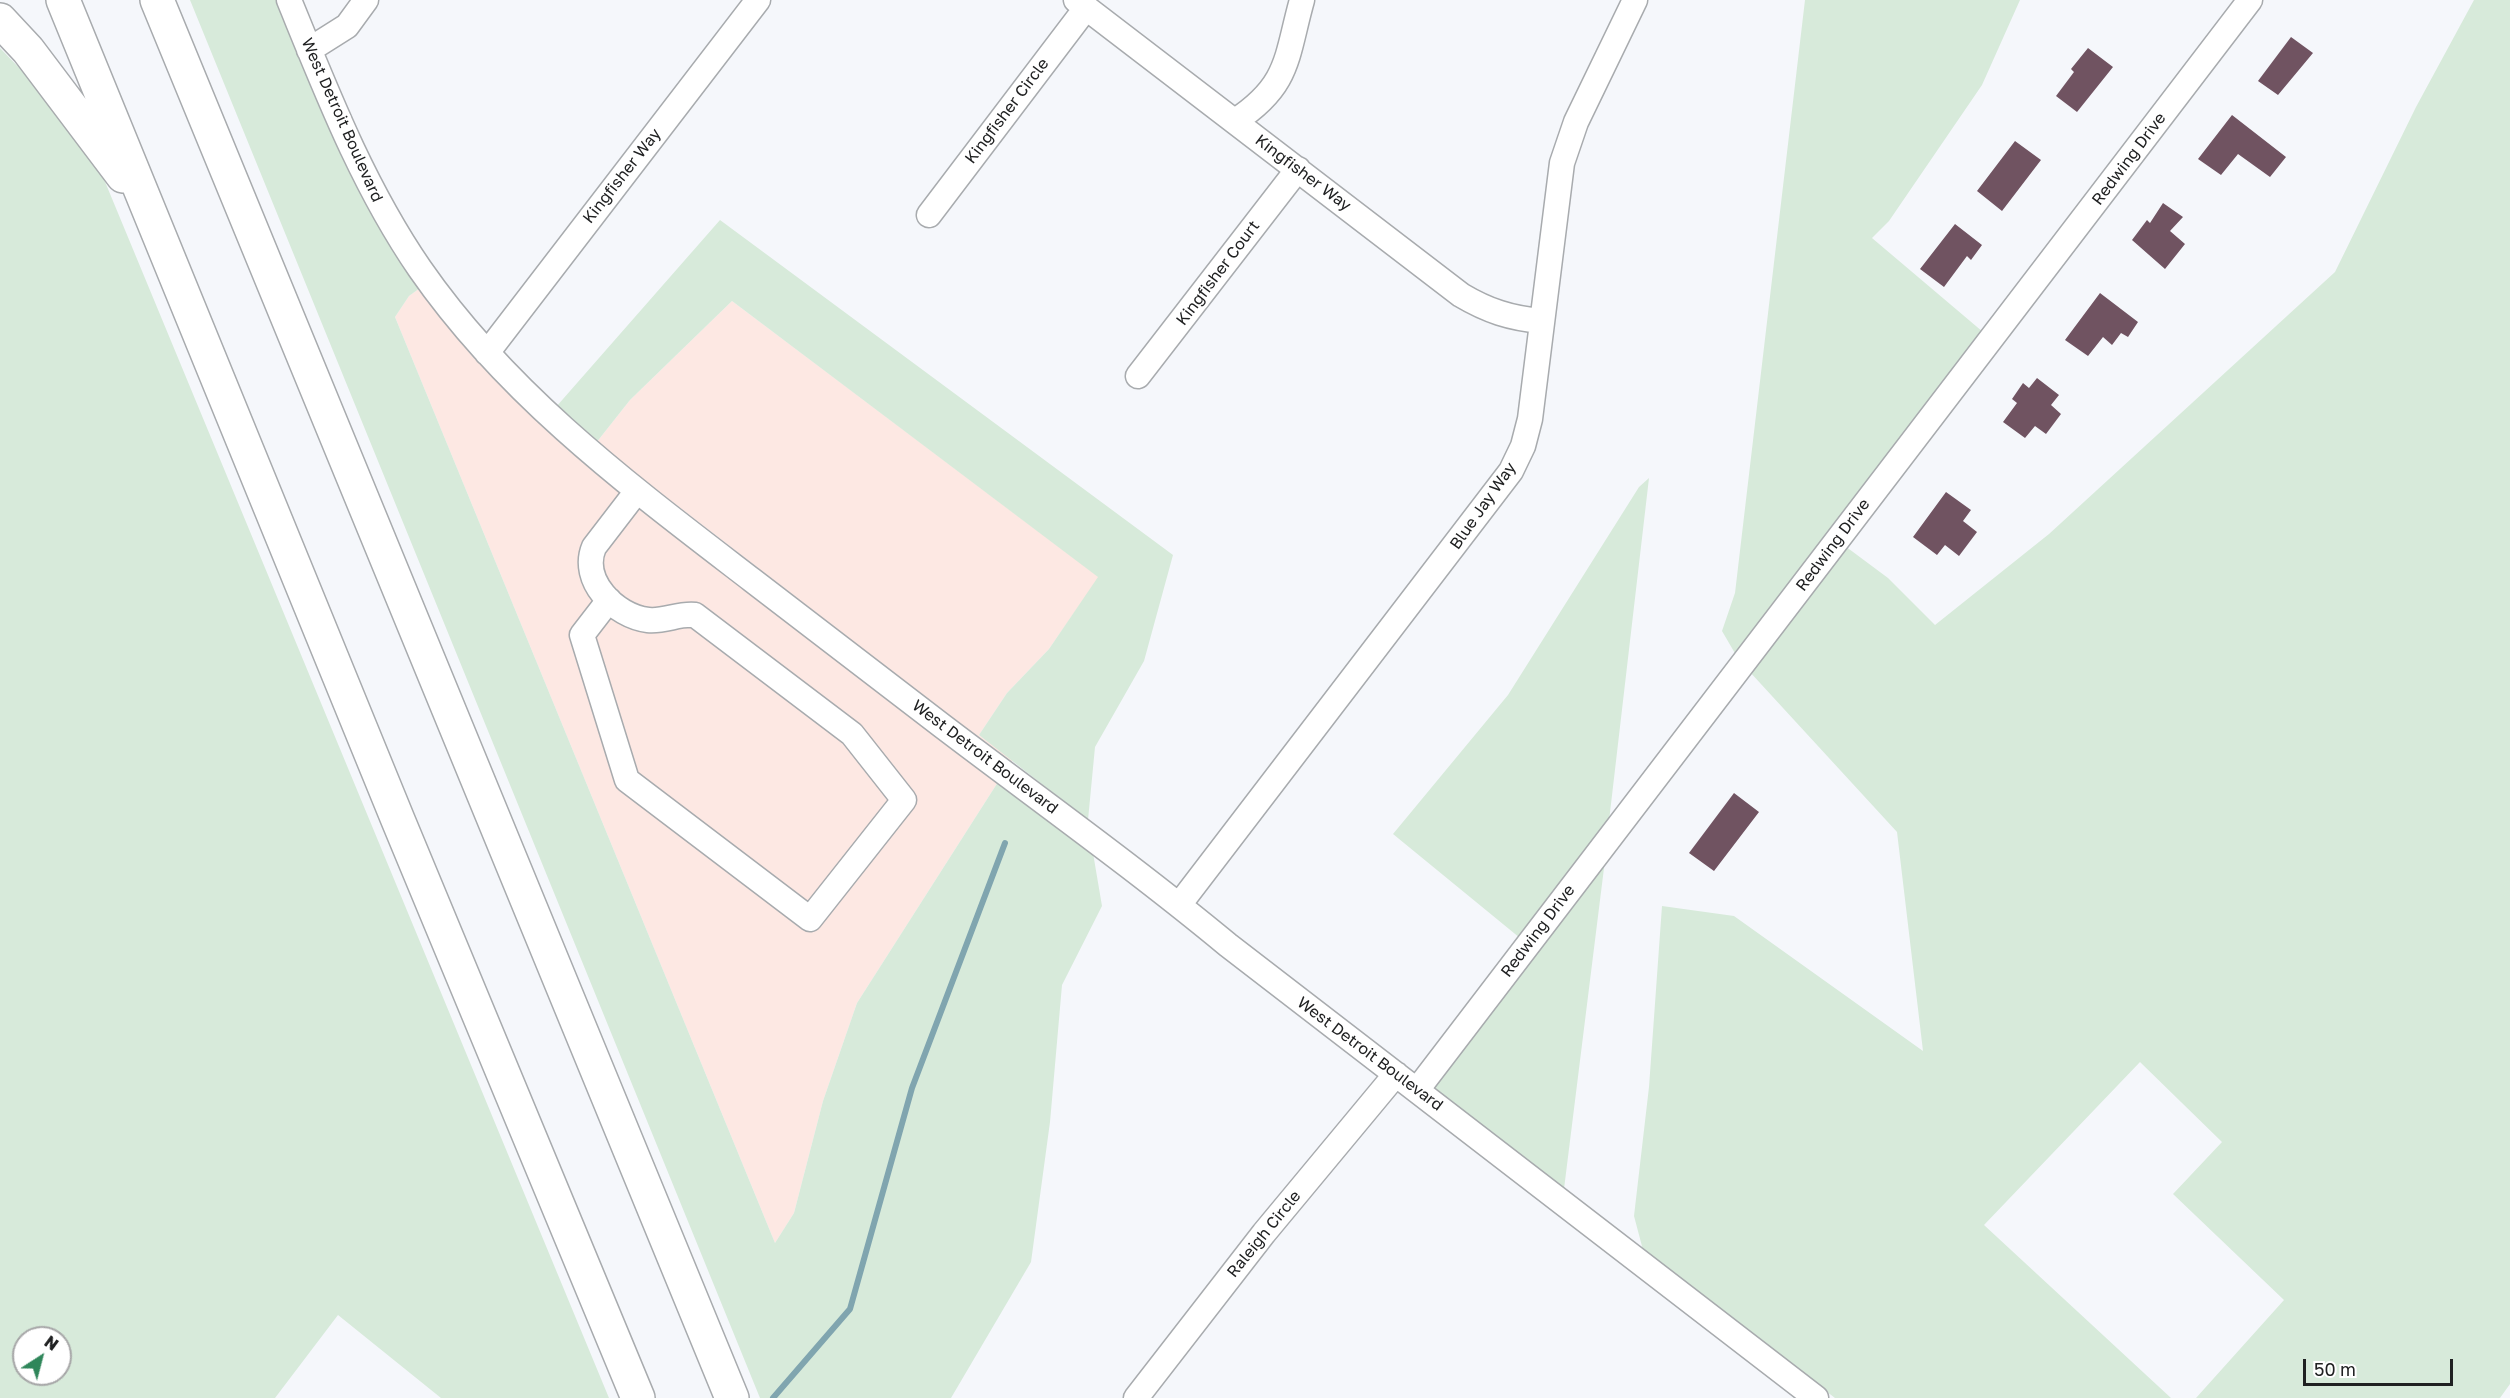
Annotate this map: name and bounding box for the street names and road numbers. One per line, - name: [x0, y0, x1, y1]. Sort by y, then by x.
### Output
- street label: West Detroit Boulevard: [297, 35, 387, 205]
- street label: Kingfisher Circle: [961, 54, 1053, 168]
- street label: Redwing Drive: [2088, 109, 2170, 209]
- street label: Kingfisher Way: [579, 125, 665, 227]
- street label: Kingfisher Way: [1251, 131, 1355, 215]
- street label: Kingfisher Court: [1172, 217, 1264, 329]
- street label: Blue Jay Way: [1446, 459, 1520, 553]
- street label: Redwing Drive: [1792, 495, 1874, 595]
- street label: West Detroit Boulevard: [908, 696, 1062, 818]
- street label: Redwing Drive: [1497, 881, 1579, 981]
- street label: West Detroit Boulevard: [1293, 993, 1447, 1115]
- street label: Raleigh Circle: [1223, 1187, 1305, 1281]

